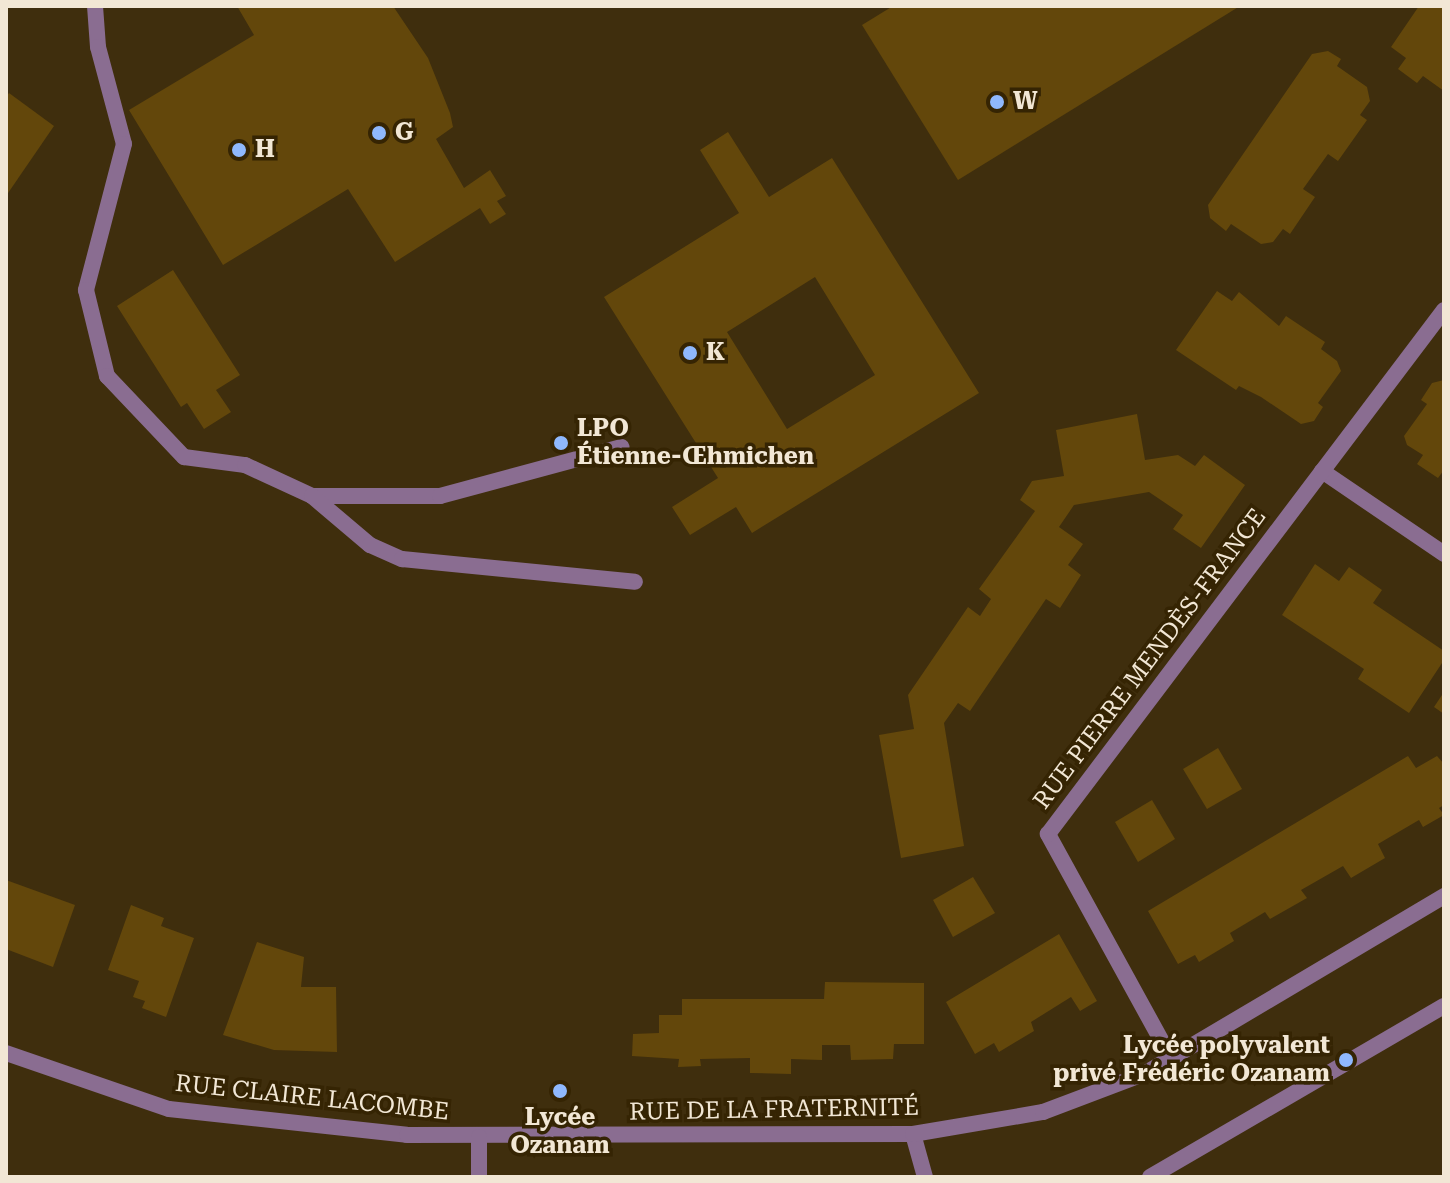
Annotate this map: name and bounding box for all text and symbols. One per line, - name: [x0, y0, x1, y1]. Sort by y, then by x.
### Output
- place label: W: [1013, 88, 1038, 116]
- marker: W: [988, 93, 1006, 111]
- place label: G: [395, 119, 414, 147]
- marker: G: [370, 124, 388, 142]
- place label: H: [255, 136, 275, 164]
- marker: H: [230, 141, 248, 159]
- place label: K: [706, 339, 725, 367]
- marker: K: [681, 344, 699, 362]
- place label: LPO Étienne-Œhmichen: [577, 415, 814, 471]
- marker: LPO Étienne-Œhmichen: [552, 434, 570, 452]
- street label: RUE PIERRE MENDÈS-FRANCE: [1028, 503, 1272, 815]
- place label: Lycée polyvalent privé Frédéric Ozanam: [1053, 1032, 1330, 1088]
- marker: Lycée polyvalent privé Frédéric Ozanam: [1337, 1051, 1355, 1069]
- street label: RUE CLAIRE LACOMBE: [174, 1069, 450, 1127]
- marker: Lycée Ozanam: [551, 1082, 569, 1100]
- street label: RUE DE LA FRATERNITÉ: [629, 1093, 919, 1127]
- place label: Lycée Ozanam: [510, 1104, 610, 1160]

